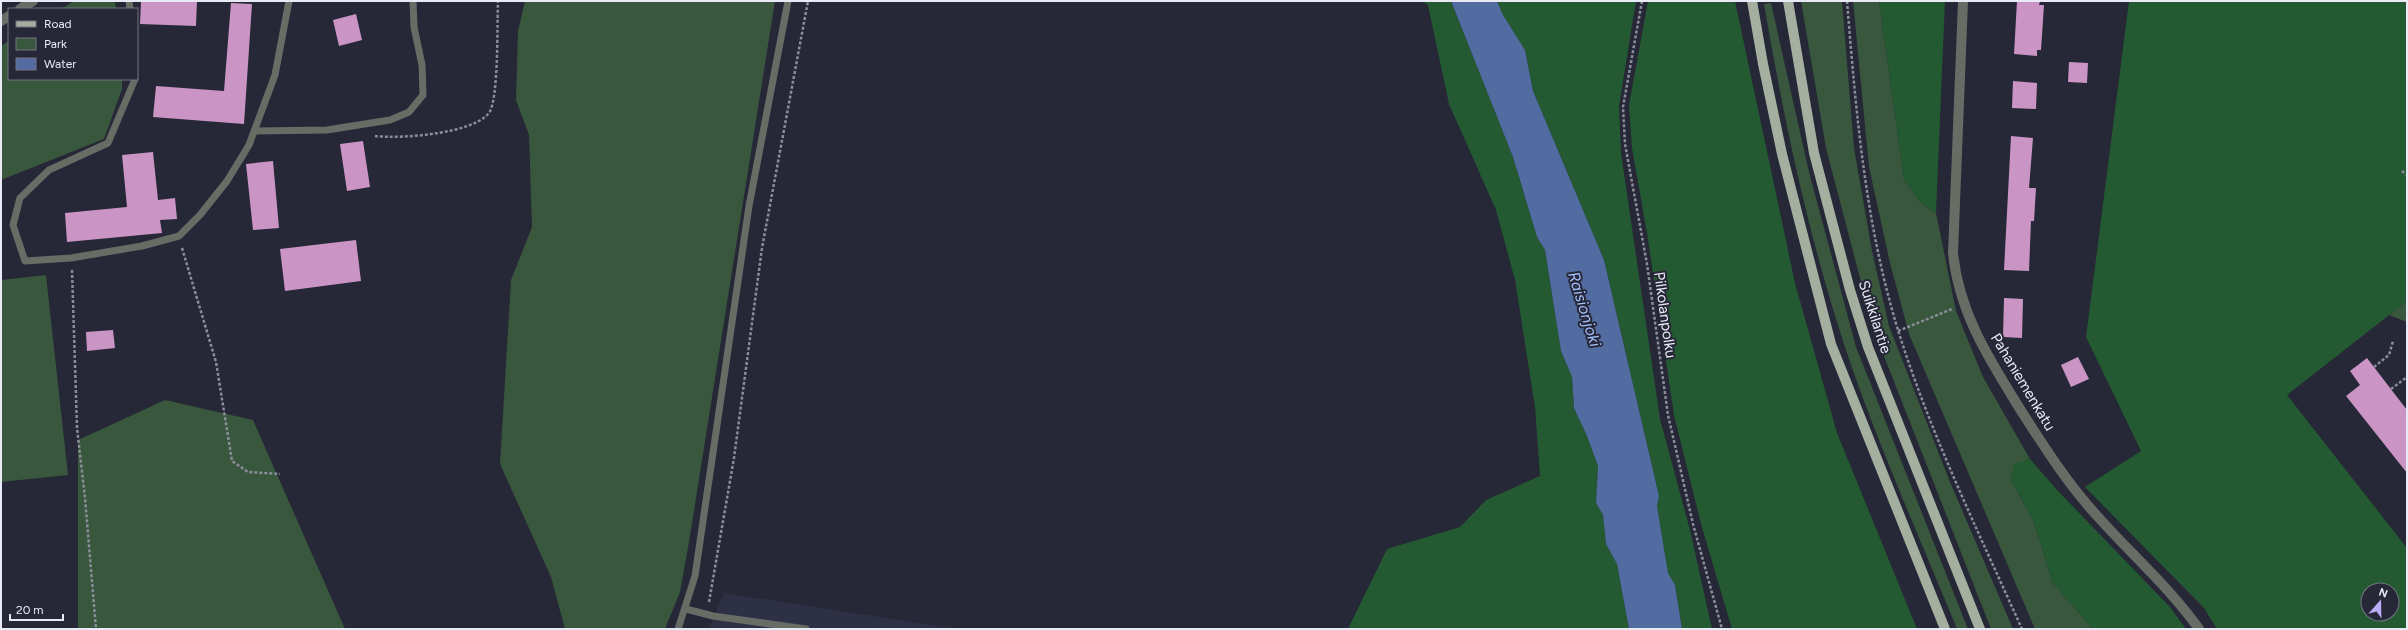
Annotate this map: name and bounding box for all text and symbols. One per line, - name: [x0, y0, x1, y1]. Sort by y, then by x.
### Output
- legend: [8, 8, 138, 80]
- text: Road: [44, 17, 72, 31]
- text: Park: [44, 37, 67, 51]
- text: Water: [44, 57, 76, 71]
- water label: Raisionjoki: [1564, 269, 1605, 349]
- street label: Pilkolanpolku: [1650, 271, 1680, 359]
- street label: Suikkilantie: [1855, 278, 1895, 356]
- street label: Pahaniemenkatu: [1987, 330, 2059, 434]
- north arrow: [2360, 582, 2400, 622]
- text: N: [2377, 586, 2389, 601]
- scale bar: [10, 596, 63, 622]
- text: 20 m: [16, 603, 44, 617]

